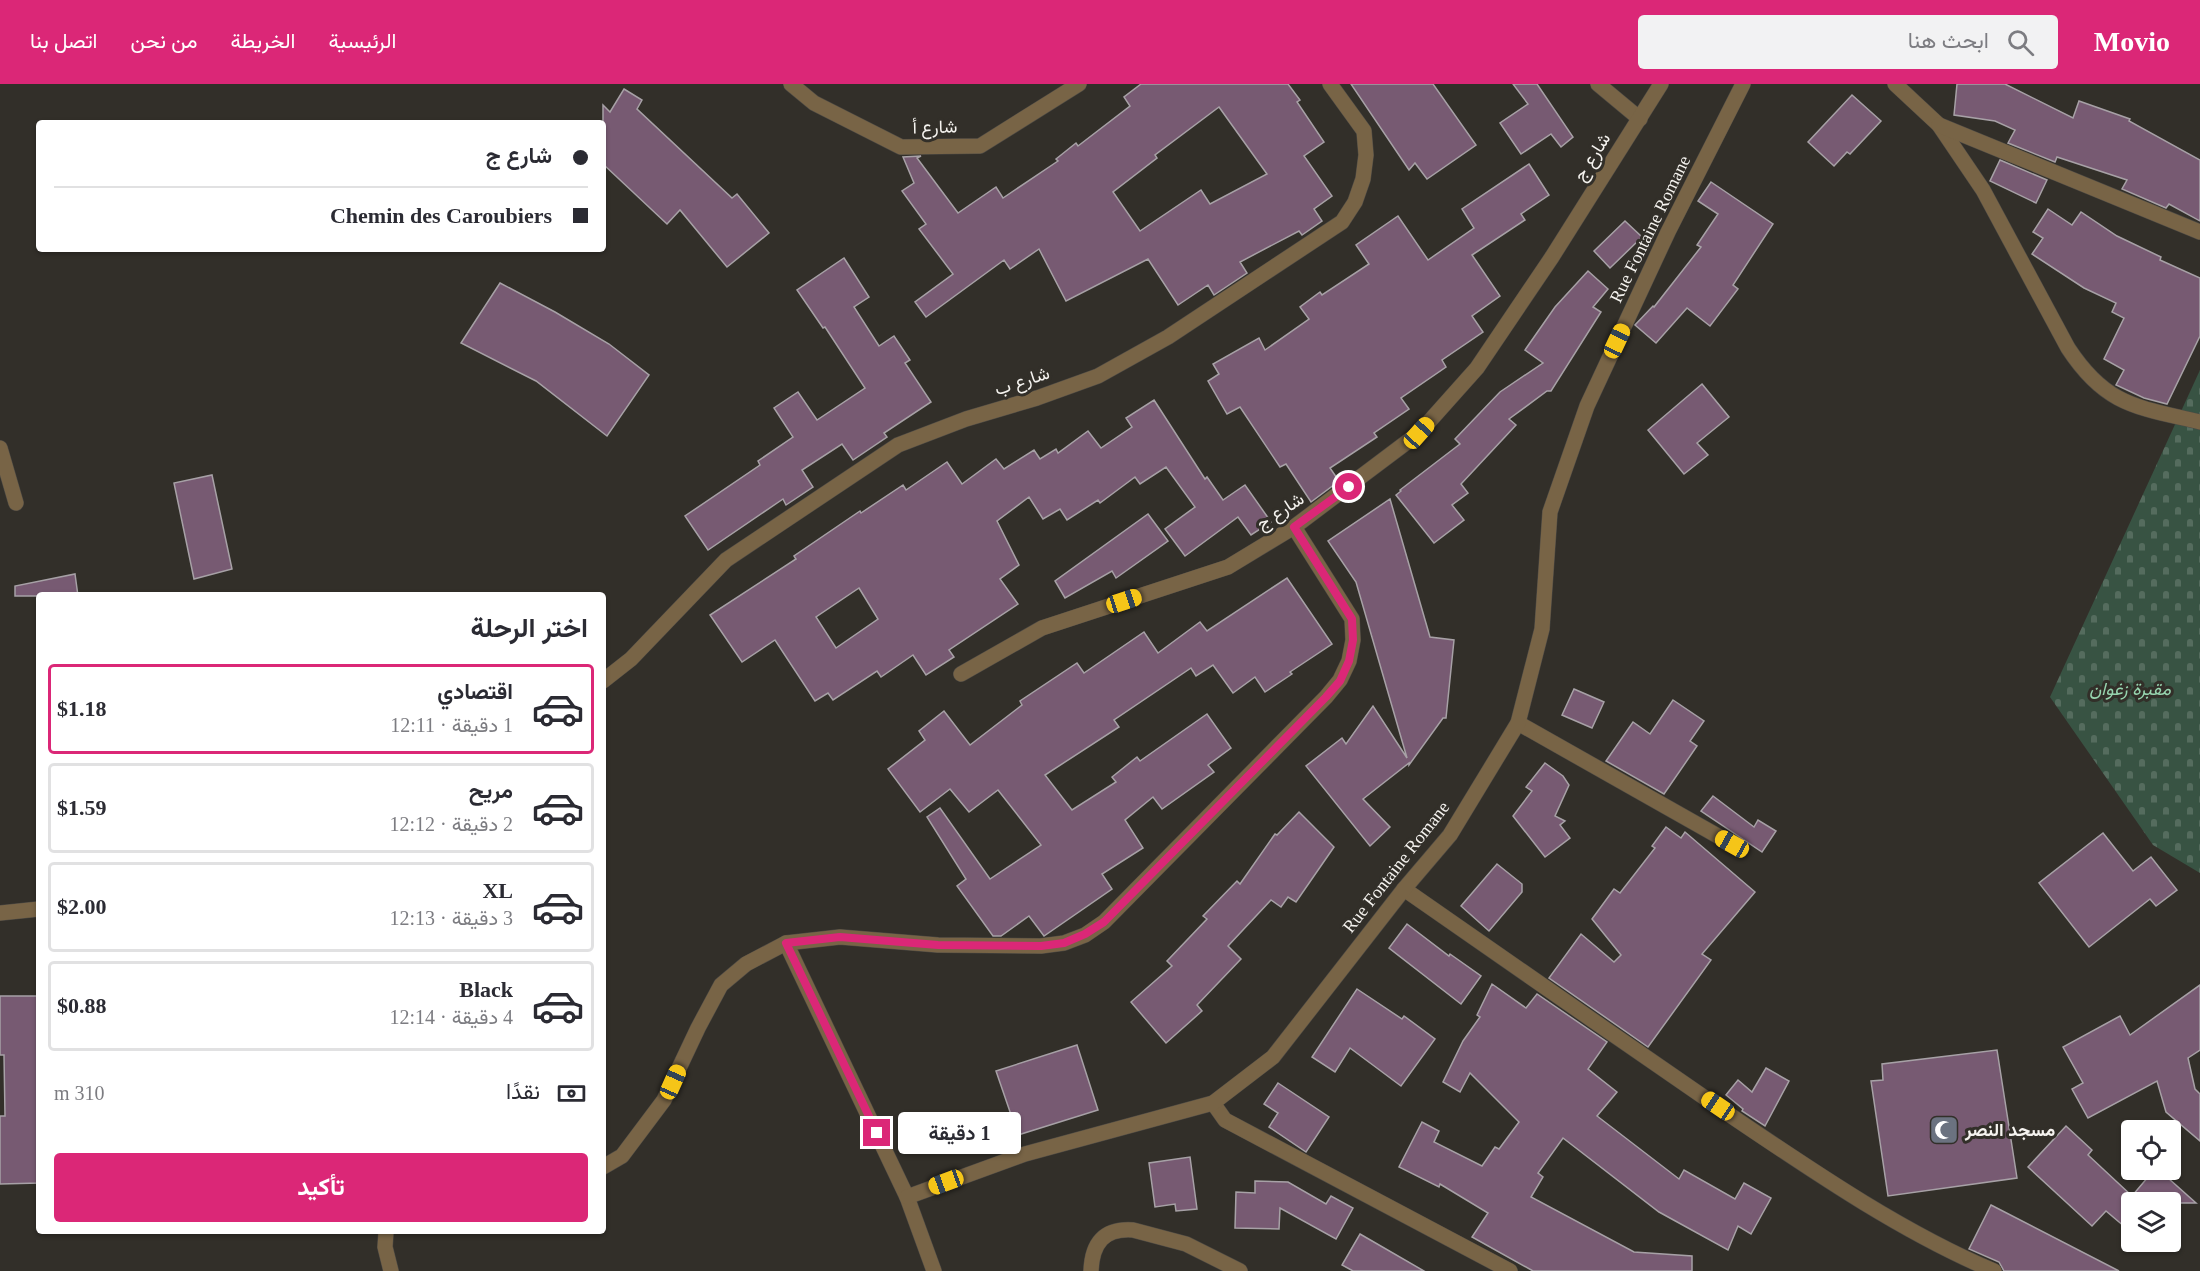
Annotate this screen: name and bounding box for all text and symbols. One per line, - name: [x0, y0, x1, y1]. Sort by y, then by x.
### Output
- search box: [1638, 15, 2058, 69]
- icon: search: [2004, 26, 2037, 59]
- text: Movio: [2094, 26, 2170, 57]
- text: ابحث هنا: [1908, 28, 1989, 53]
- text: اتصل بنا: [30, 29, 97, 53]
- text: من نحن: [130, 29, 198, 53]
- text: الخريطة: [231, 29, 295, 53]
- text: الرئيسية: [328, 29, 396, 53]
- street label: شارع أ: [912, 117, 958, 139]
- street label: شارع ج: [1570, 129, 1616, 186]
- text: شارع ج: [486, 143, 552, 168]
- street label: Rue Fontaine Romane: [1606, 152, 1694, 306]
- text: Chemin des Caroubiers: [330, 203, 552, 228]
- car: [1601, 321, 1633, 361]
- street label: شارع ب: [992, 363, 1053, 401]
- car: [1400, 414, 1438, 452]
- route start: [1335, 473, 1362, 500]
- street label: شارع ج: [1252, 488, 1309, 535]
- car: [1104, 587, 1144, 615]
- text: اختر الرحلة: [471, 613, 588, 643]
- text: اقتصادي: [437, 679, 513, 704]
- park label: مقبرة زغوان: [2089, 679, 2171, 700]
- icon: car: [531, 682, 585, 736]
- text: $1.18: [57, 696, 107, 721]
- text: 1 دقيقة · 12:11: [390, 714, 513, 736]
- text: مريح: [469, 778, 513, 803]
- icon: car: [531, 781, 585, 835]
- text: $1.59: [57, 795, 107, 820]
- street label: Rue Fontaine Romane: [1339, 797, 1453, 937]
- text: 2 دقيقة · 12:12: [389, 813, 513, 835]
- car: [1712, 827, 1752, 861]
- text: XL: [482, 878, 513, 903]
- icon: car: [531, 880, 585, 934]
- text: $2.00: [57, 894, 107, 919]
- text: 3 دقيقة · 12:13: [389, 907, 513, 929]
- text: Black: [459, 977, 513, 1002]
- icon: car: [531, 979, 585, 1033]
- text: $0.88: [57, 993, 107, 1018]
- text: 4 دقيقة · 12:14: [389, 1006, 513, 1028]
- car: [657, 1062, 689, 1102]
- icon: cash: [555, 1077, 588, 1110]
- text: نقدًا: [506, 1079, 540, 1104]
- text: 310 m: [54, 1082, 105, 1104]
- car: [1698, 1088, 1738, 1124]
- callout: 1 دقيقة: [898, 1112, 1021, 1154]
- mosque icon: مسجد النصر: [1928, 1114, 1960, 1146]
- route end: [863, 1119, 890, 1146]
- place label: مسجد النصر: [1964, 1120, 2055, 1141]
- map controls: [2121, 1120, 2181, 1252]
- button: locate: [2121, 1120, 2181, 1180]
- text: 1 دقيقة: [928, 1122, 991, 1144]
- button: تأكيد: [54, 1153, 588, 1222]
- car: [926, 1167, 966, 1197]
- button: layers: [2121, 1192, 2181, 1252]

